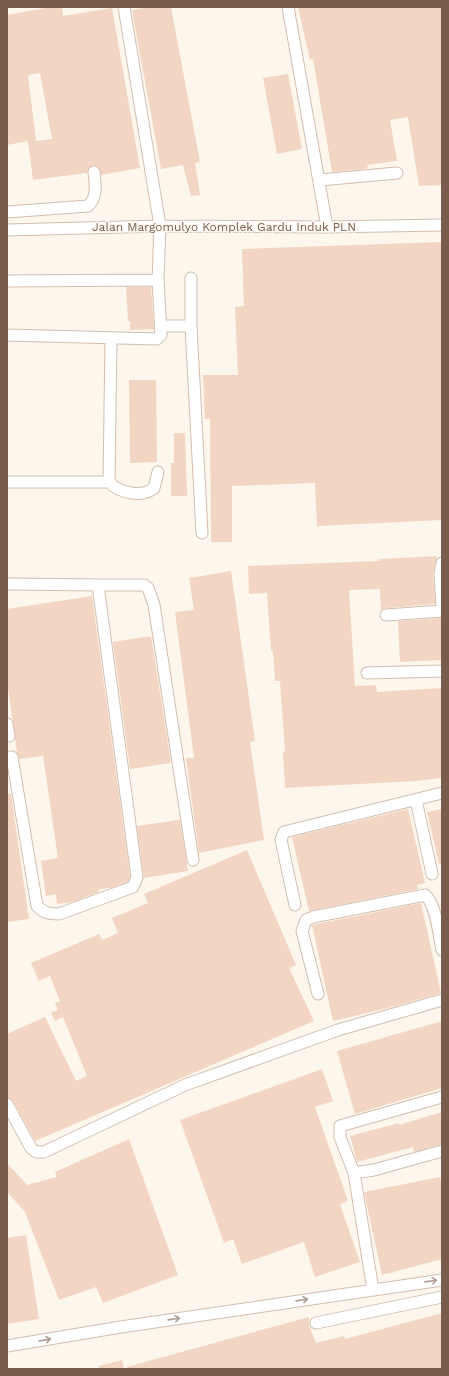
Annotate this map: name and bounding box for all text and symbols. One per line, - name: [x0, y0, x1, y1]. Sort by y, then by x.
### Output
- street label: Jalan Margomulyo Komplek Gardu Induk PLN: [92, 220, 356, 234]
- one-way arrow: [424, 1277, 437, 1285]
- one-way arrow: [296, 1296, 309, 1304]
- one-way arrow: [167, 1315, 180, 1323]
- one-way arrow: [39, 1335, 52, 1343]

